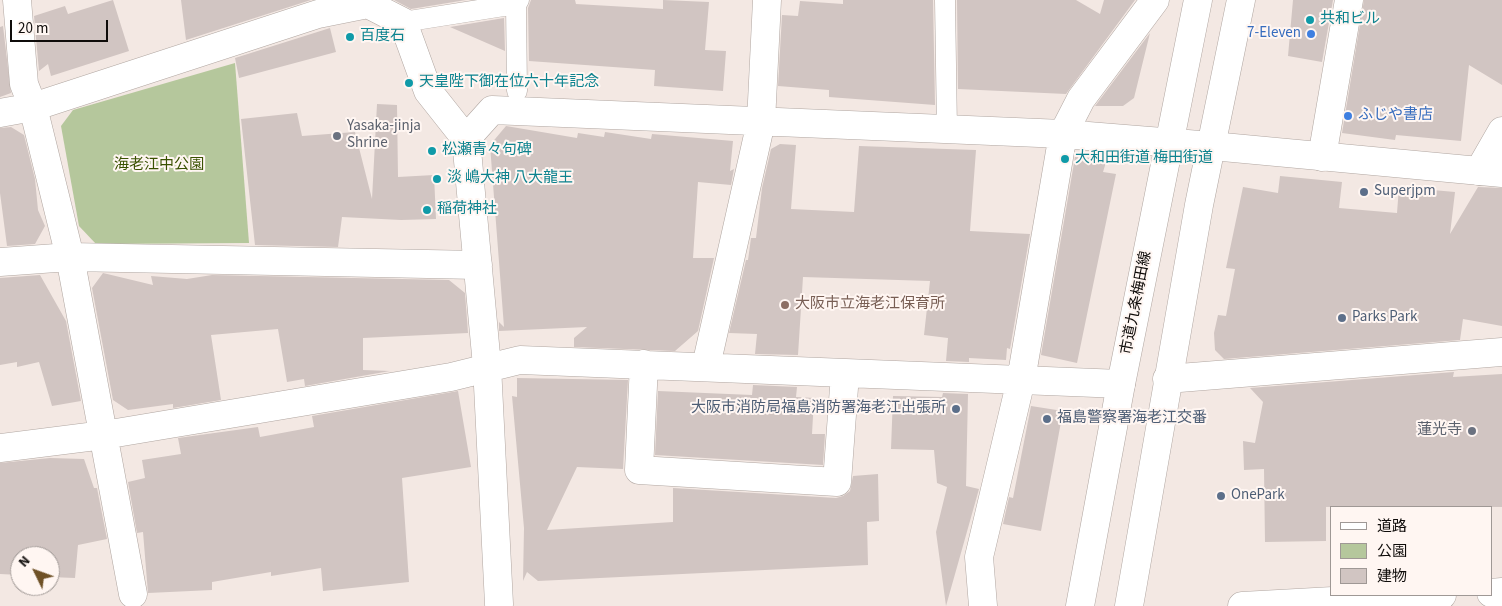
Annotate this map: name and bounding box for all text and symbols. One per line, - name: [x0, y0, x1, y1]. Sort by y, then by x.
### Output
- scale bar: [12, 10, 110, 42]
- place label: 共和ビル: [1320, 11, 1380, 29]
- marker: 共和ビル: [1304, 14, 1316, 26]
- text: 20 m: [18, 18, 48, 39]
- place label: 7-Eleven: [1247, 25, 1301, 43]
- place label: 百度石: [360, 28, 405, 46]
- marker: 7-Eleven: [1305, 28, 1317, 40]
- marker: 百度石: [344, 31, 356, 43]
- place label: 天皇陛下御在位六十年記念: [419, 74, 599, 92]
- marker: 天皇陛下御在位六十年記念: [403, 77, 415, 89]
- place label: ふじや書店: [1358, 107, 1433, 125]
- marker: ふじや書店: [1342, 110, 1354, 122]
- place label: Yasaka-jinja Shrine: [347, 118, 421, 153]
- marker: Yasaka-jinja Shrine: [331, 130, 343, 142]
- place label: 松瀬青々句碑: [442, 142, 532, 160]
- marker: 松瀬青々句碑: [426, 145, 438, 157]
- place label: 大和田街道 梅田街道: [1075, 150, 1213, 168]
- marker: 大和田街道 梅田街道: [1059, 153, 1071, 165]
- park label: 海老江中公園: [114, 157, 204, 175]
- place label: 淡 嶋大神 八大龍王: [447, 170, 573, 188]
- marker: 淡 嶋大神 八大龍王: [431, 173, 443, 185]
- place label: Superjpm: [1374, 183, 1436, 201]
- marker: Superjpm: [1358, 186, 1370, 198]
- place label: 稲荷神社: [437, 201, 497, 219]
- marker: 稲荷神社: [421, 204, 433, 216]
- street label: 市道九条梅田線: [1118, 250, 1156, 356]
- place label: 大阪市立海老江保育所: [795, 296, 945, 314]
- marker: 大阪市立海老江保育所: [779, 299, 791, 311]
- place label: Parks Park: [1352, 309, 1417, 327]
- marker: Parks Park: [1336, 312, 1348, 324]
- place label: 大阪市消防局福島消防署海老江出張所: [691, 400, 946, 418]
- marker: 大阪市消防局福島消防署海老江出張所: [950, 403, 962, 415]
- place label: 福島警察署海老江交番: [1057, 410, 1207, 428]
- marker: 福島警察署海老江交番: [1041, 413, 1053, 425]
- place label: 蓮光寺: [1417, 422, 1462, 440]
- marker: 蓮光寺: [1466, 425, 1478, 437]
- place label: OnePark: [1231, 487, 1285, 505]
- marker: OnePark: [1215, 490, 1227, 502]
- legend: [1330, 506, 1492, 596]
- text: 道路: [1377, 516, 1407, 537]
- text: 公園: [1377, 541, 1407, 562]
- north arrow: [10, 546, 60, 596]
- text: N: [14, 551, 35, 572]
- text: 建物: [1377, 566, 1407, 587]

